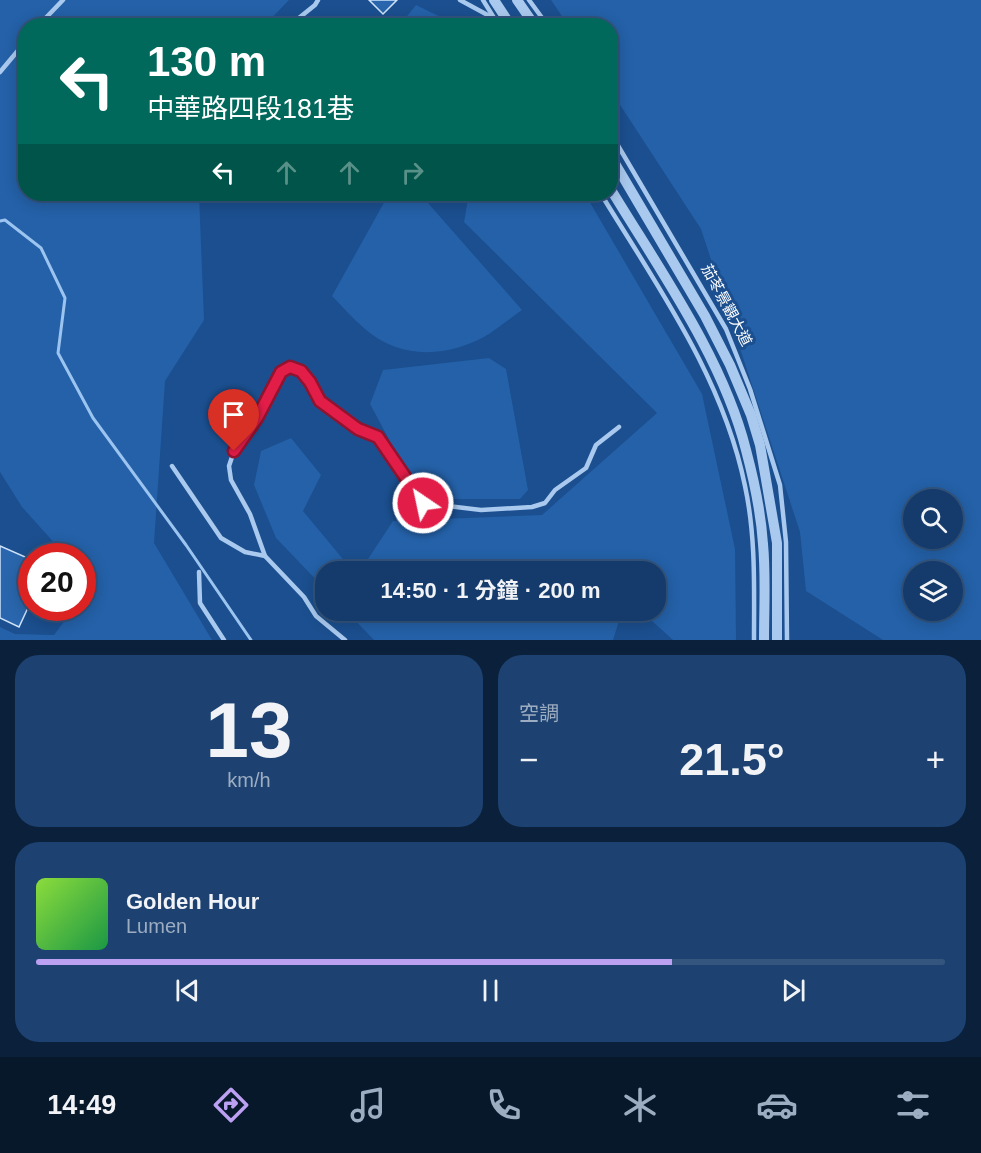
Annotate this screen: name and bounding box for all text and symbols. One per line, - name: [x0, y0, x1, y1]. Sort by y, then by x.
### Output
- text: 130 m: [147, 38, 266, 85]
- icon: left: [48, 42, 126, 120]
- text: 中華路四段181巷: [147, 94, 354, 124]
- icon: left: [207, 156, 240, 189]
- icon: ahead: [270, 156, 303, 189]
- icon: ahead: [333, 156, 366, 189]
- icon: right: [396, 156, 429, 189]
- street label: 茄苳景觀大道: [698, 261, 756, 349]
- pin: [208, 389, 259, 451]
- icon: arrive: [217, 398, 250, 431]
- position arrow: [391, 471, 455, 535]
- map controls: [903, 489, 963, 621]
- button: search: [903, 489, 963, 549]
- speed limit sign: 20: [18, 543, 96, 621]
- button: layers: [903, 561, 963, 621]
- text: 14:50 · 1 分鐘 · 200 m: [380, 578, 601, 603]
- text: 13: [206, 686, 292, 774]
- text: 空調: [519, 702, 559, 724]
- text: 21.5°: [679, 734, 785, 785]
- text: −: [519, 741, 538, 778]
- text: +: [926, 741, 945, 778]
- text: km/h: [227, 769, 271, 791]
- text: Golden Hour: [126, 889, 259, 914]
- text: Lumen: [126, 915, 187, 937]
- icon: previous: [171, 974, 204, 1007]
- icon: pause: [474, 974, 507, 1007]
- icon: next: [777, 974, 810, 1007]
- icon: directions: [210, 1084, 252, 1126]
- icon: music: [347, 1084, 389, 1126]
- icon: phone: [483, 1084, 525, 1126]
- icon: climate: [619, 1084, 661, 1126]
- icon: car: [756, 1084, 798, 1126]
- icon: filters: [892, 1084, 934, 1126]
- text: 14:49: [47, 1090, 116, 1120]

